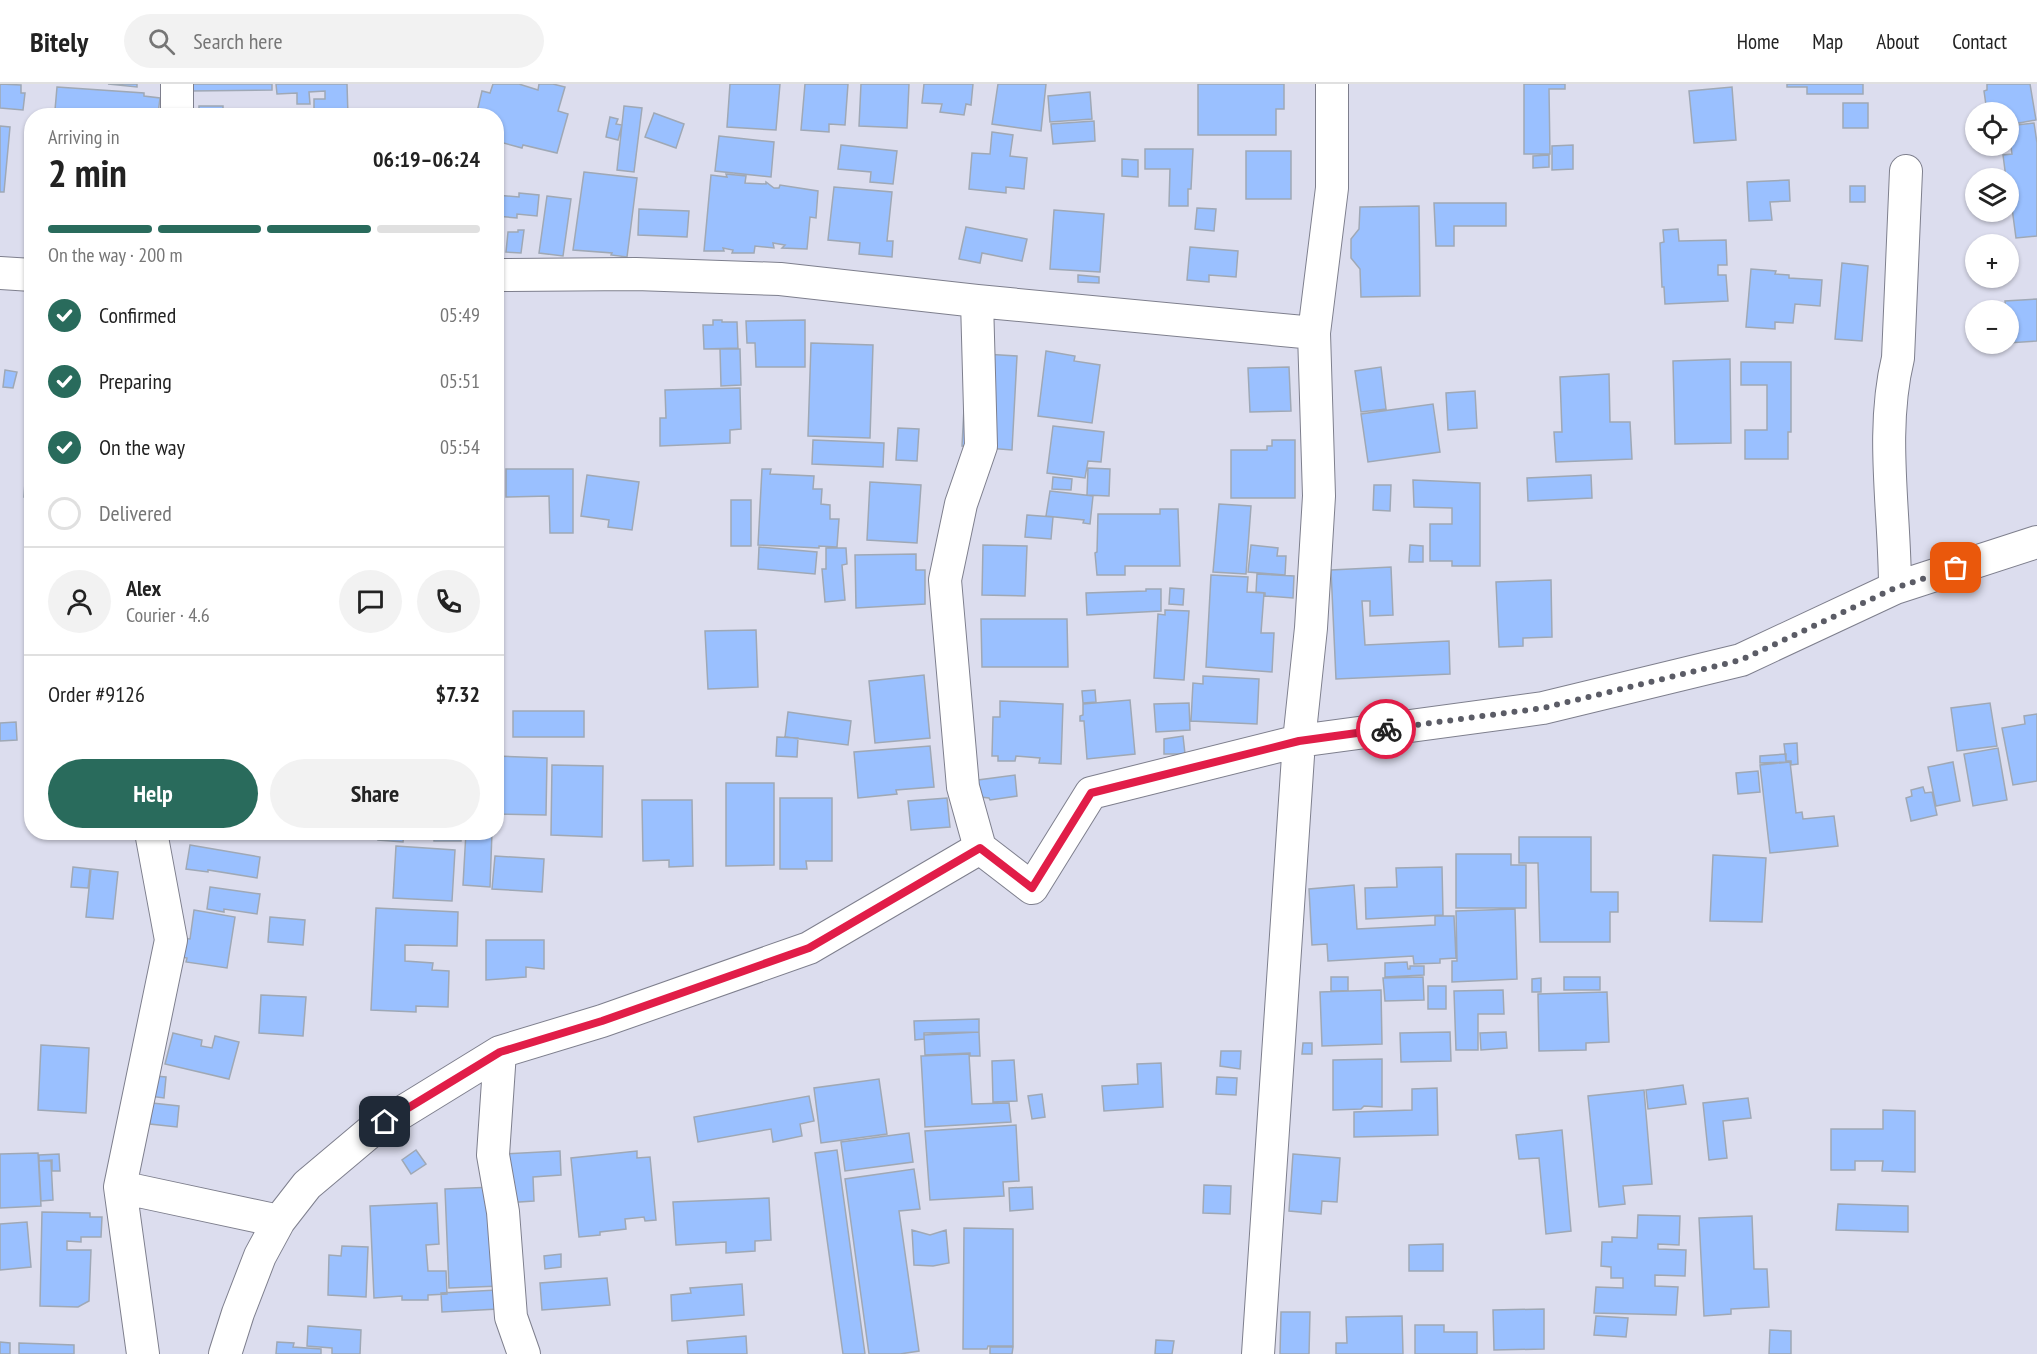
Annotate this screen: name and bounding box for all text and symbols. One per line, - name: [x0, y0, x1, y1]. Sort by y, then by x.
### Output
- search box: [124, 14, 544, 68]
- text: Bitely: [30, 23, 88, 60]
- icon: search: [145, 25, 178, 58]
- text: Search here: [193, 27, 283, 55]
- text: Home: [1737, 28, 1779, 55]
- text: Map: [1812, 28, 1843, 55]
- text: About: [1876, 28, 1919, 55]
- text: Contact: [1952, 28, 2007, 55]
- map controls: [1965, 102, 2019, 354]
- button: locate: [1965, 102, 2019, 156]
- text: Arriving in: [48, 124, 120, 150]
- text: 06:19–06:24: [373, 145, 480, 173]
- text: 2 min: [48, 147, 127, 198]
- button: layers: [1965, 168, 2019, 222]
- button: +: [1965, 234, 2019, 288]
- text: On the way · 200 m: [48, 242, 183, 268]
- icon: check: [48, 299, 81, 332]
- button: −: [1965, 300, 2019, 354]
- text: Confirmed: [99, 301, 176, 329]
- text: 05:49: [440, 302, 480, 328]
- icon: check: [48, 365, 81, 398]
- text: Preparing: [99, 367, 172, 395]
- text: 05:51: [440, 368, 480, 394]
- icon: check: [48, 431, 81, 464]
- text: On the way: [99, 433, 185, 461]
- text: 05:54: [440, 434, 480, 460]
- text: Delivered: [99, 499, 172, 527]
- pin: [1930, 542, 1981, 593]
- icon: bag: [1939, 551, 1972, 584]
- button: person: [48, 570, 111, 633]
- button: chat: [339, 570, 402, 633]
- button: phone: [417, 570, 480, 633]
- text: Alex: [126, 574, 161, 602]
- text: Courier · 4.6: [126, 602, 210, 628]
- text: Order #9126: [48, 680, 145, 708]
- text: $7.32: [435, 680, 480, 708]
- courier: [1356, 699, 1416, 759]
- icon: bike: [1370, 713, 1403, 746]
- button: Help: [48, 759, 258, 828]
- button: Share: [270, 759, 480, 828]
- pin: [359, 1096, 410, 1147]
- icon: home: [368, 1105, 401, 1138]

